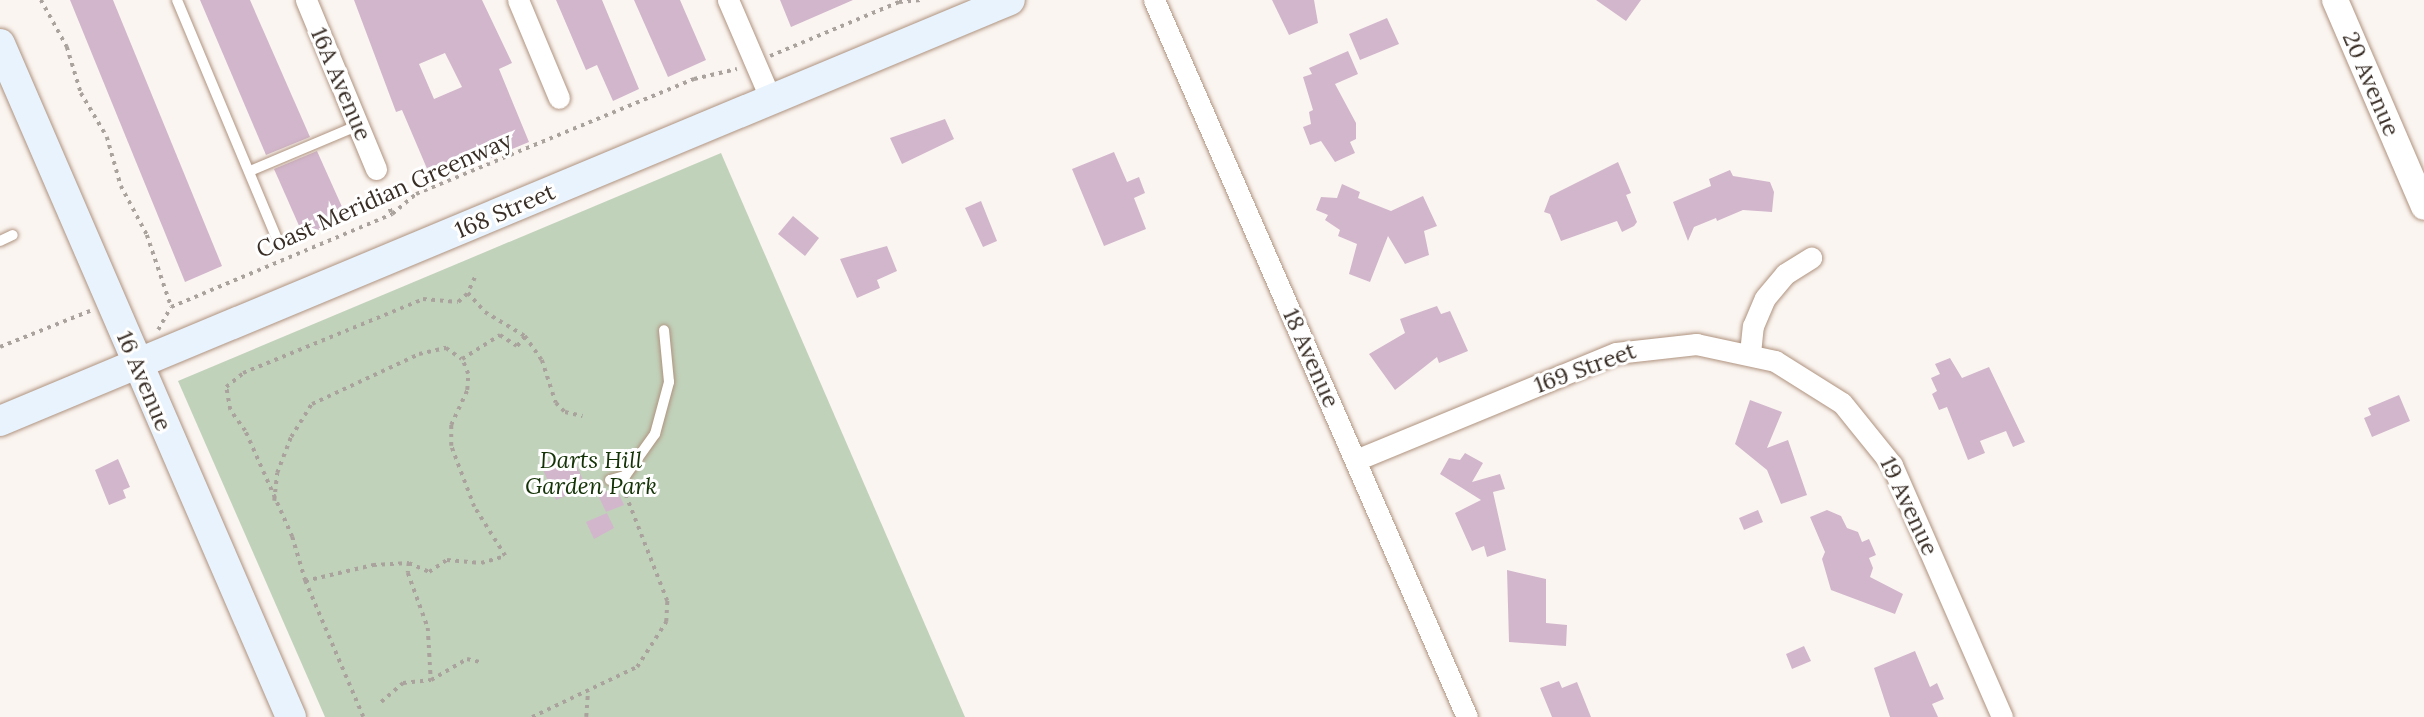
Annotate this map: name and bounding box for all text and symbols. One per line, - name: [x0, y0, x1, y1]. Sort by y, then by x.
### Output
- street label: 16A Avenue: [305, 23, 377, 145]
- street label: 20 Avenue: [2337, 28, 2405, 140]
- street label: Coast Meridian Greenway: [252, 126, 516, 264]
- street label: 168 Street: [451, 178, 559, 244]
- street label: 18 Avenue: [1277, 304, 1345, 412]
- street label: 16 Avenue: [111, 327, 177, 435]
- street label: 169 Street: [1530, 337, 1640, 399]
- park label: Darts Hill Garden Park: [525, 446, 657, 500]
- street label: 19 Avenue: [1874, 452, 1944, 560]

